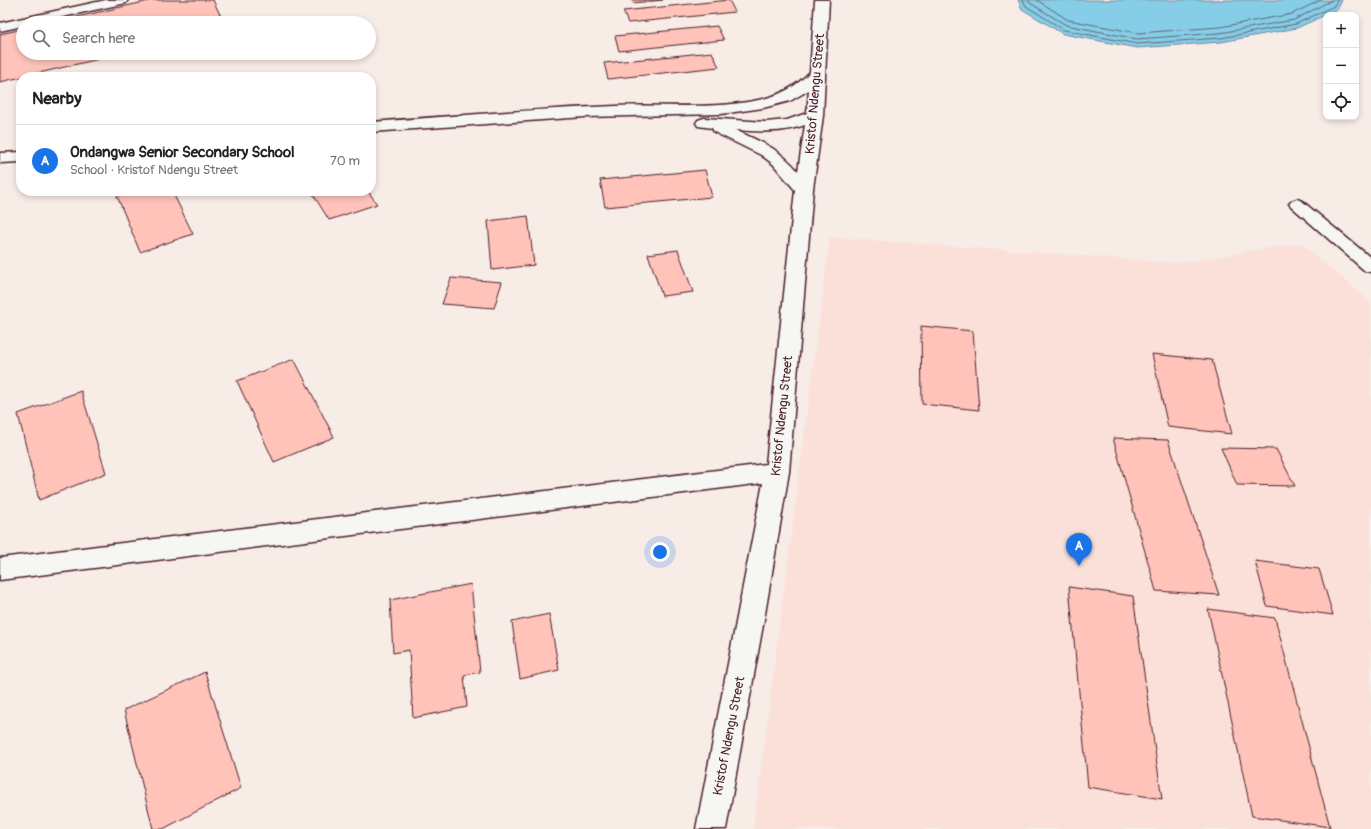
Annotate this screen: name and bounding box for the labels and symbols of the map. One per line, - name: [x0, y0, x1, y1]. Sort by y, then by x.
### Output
- street label: Kristof Ndengu Street: [802, 32, 828, 155]
- street label: Kristof Ndengu Street: [768, 354, 796, 477]
- pin: A: [1066, 533, 1092, 566]
- your location: [650, 542, 670, 562]
- street label: Kristof Ndengu Street: [710, 674, 749, 797]

